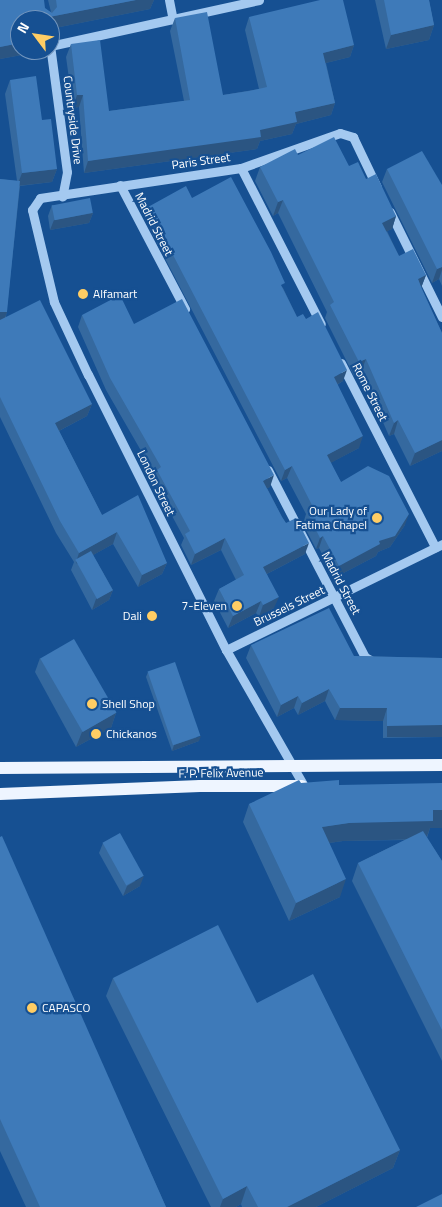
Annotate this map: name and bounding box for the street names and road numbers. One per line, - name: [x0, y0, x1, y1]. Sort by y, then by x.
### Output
- street label: Countryside Drive: [60, 75, 86, 165]
- street label: Paris Street: [171, 150, 231, 172]
- street label: Madrid Street: [132, 190, 176, 258]
- street label: Rome Street: [349, 361, 391, 423]
- street label: London Street: [134, 448, 178, 518]
- street label: Madrid Street: [318, 549, 364, 617]
- street label: Brussels Street: [251, 583, 327, 629]
- street label: F. P. Felix Avenue: [178, 765, 264, 781]

